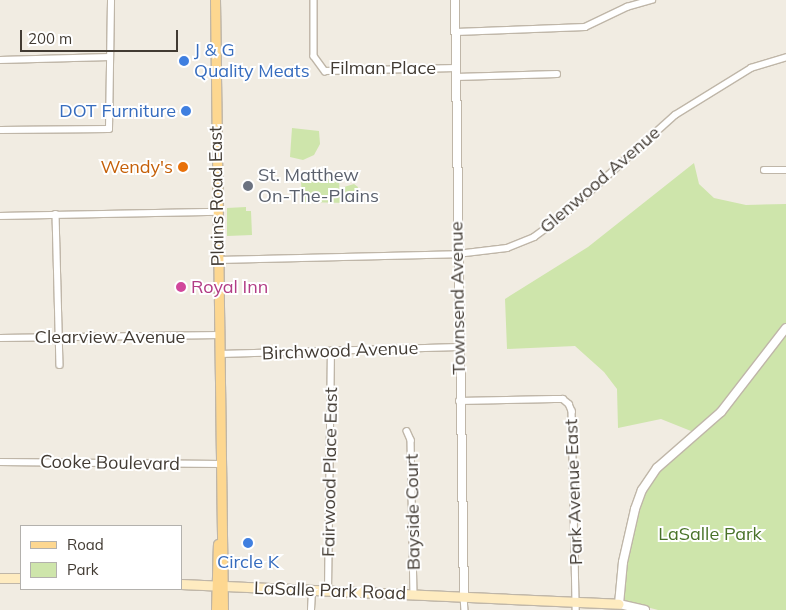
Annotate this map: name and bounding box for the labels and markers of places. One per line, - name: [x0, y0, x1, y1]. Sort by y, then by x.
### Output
- place label: J & G Quality Meats: [194, 40, 310, 82]
- marker: J & G Quality Meats: [178, 55, 190, 67]
- place label: DOT Furniture: [59, 100, 176, 122]
- marker: DOT Furniture: [180, 105, 192, 117]
- place label: Wendy's: [100, 156, 173, 178]
- marker: Wendy's: [177, 161, 189, 173]
- place label: St. Matthew On-The-Plains: [258, 165, 379, 208]
- marker: St. Matthew On-The-Plains: [242, 180, 254, 192]
- place label: Royal Inn: [191, 276, 268, 298]
- marker: Royal Inn: [175, 281, 187, 293]
- marker: Circle K: [242, 537, 254, 549]
- place label: Circle K: [217, 551, 279, 573]

